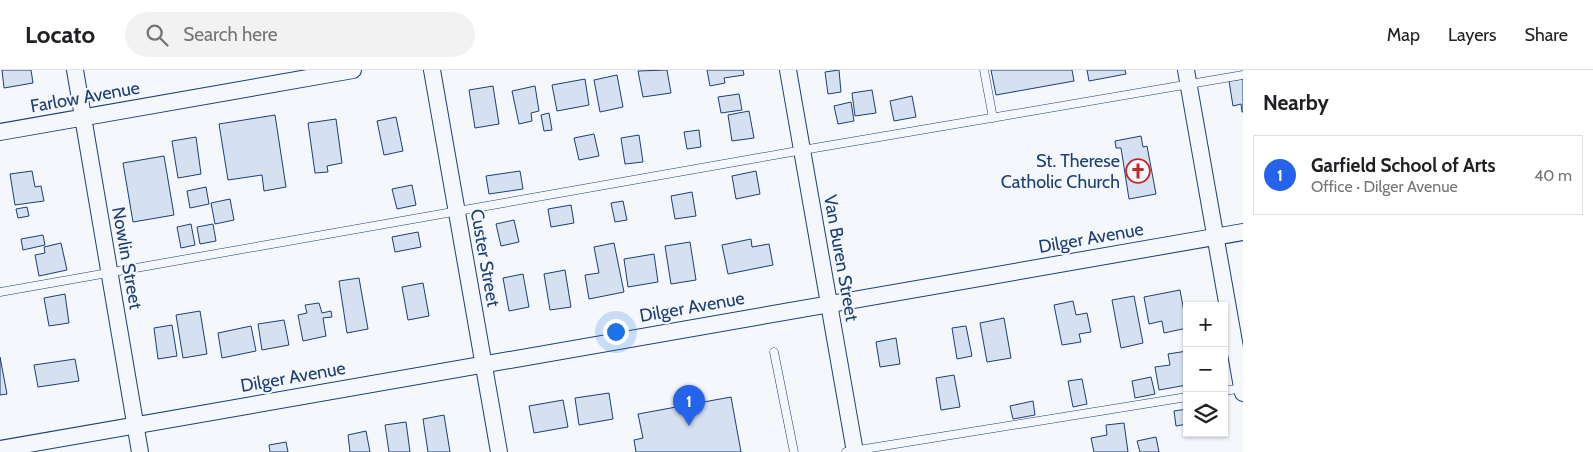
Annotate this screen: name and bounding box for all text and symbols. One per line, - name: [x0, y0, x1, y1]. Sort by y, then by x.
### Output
- search box: [125, 12, 475, 57]
- text: Locato: [25, 20, 95, 49]
- icon: search: [143, 21, 171, 49]
- text: Search here: [183, 23, 278, 46]
- text: Map: [1387, 24, 1420, 46]
- text: Layers: [1448, 24, 1497, 46]
- text: Share: [1525, 24, 1568, 46]
- street label: Farlow Avenue: [28, 77, 142, 117]
- text: Nearby: [1263, 90, 1329, 115]
- place label: St. Therese Catholic Church: [1001, 150, 1120, 193]
- text: Garfield School of Arts: [1311, 154, 1496, 177]
- church icon: St. Therese Catholic Church: [1125, 158, 1151, 184]
- text: 1: [1277, 166, 1283, 185]
- text: 40 m: [1534, 166, 1572, 185]
- text: Office · Dilger Avenue: [1311, 177, 1458, 196]
- street label: Van Buren Street: [819, 193, 863, 323]
- street label: Nowlin Street: [107, 205, 147, 311]
- street label: Custer Street: [466, 207, 504, 309]
- street label: Dilger Avenue: [1037, 218, 1145, 258]
- street label: Dilger Avenue: [638, 287, 746, 327]
- map controls: [1183, 302, 1228, 437]
- button: +: [1183, 302, 1228, 347]
- your location: [603, 319, 629, 345]
- button: −: [1183, 347, 1228, 392]
- street label: Dilger Avenue: [239, 357, 347, 397]
- pin: 1: [673, 385, 705, 426]
- button: layers: [1183, 392, 1228, 437]

